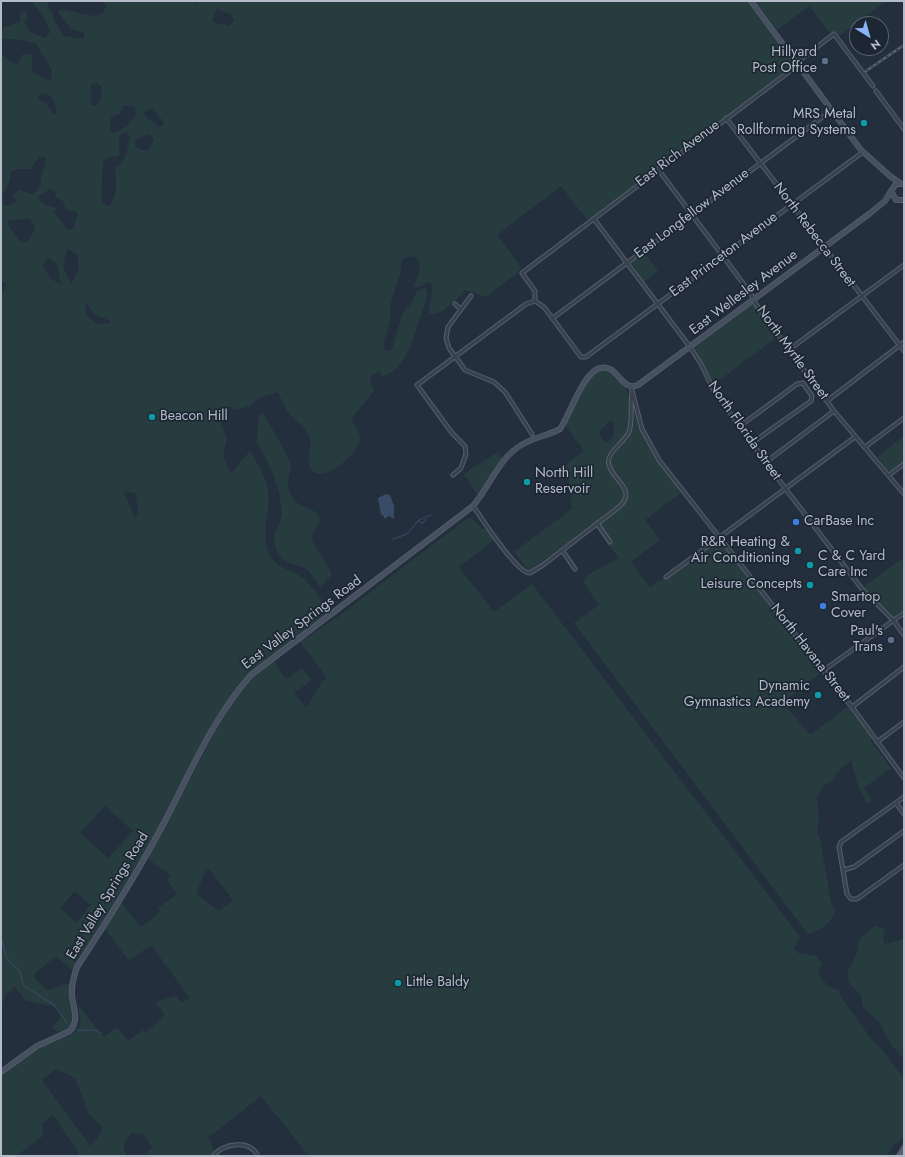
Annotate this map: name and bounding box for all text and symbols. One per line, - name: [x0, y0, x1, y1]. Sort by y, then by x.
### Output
- north arrow: [849, 16, 889, 56]
- text: N: [867, 36, 884, 54]
- place label: Hillyard Post Office: [752, 45, 817, 78]
- marker: Hillyard Post Office: [820, 56, 830, 66]
- place label: MRS Metal Rollforming Systems: [737, 107, 856, 140]
- street label: East Rich Avenue: [633, 117, 723, 191]
- marker: MRS Metal Rollforming Systems: [859, 118, 869, 128]
- street label: East Longfellow Avenue: [631, 165, 753, 263]
- street label: North Rebecca Street: [769, 180, 859, 290]
- street label: East Princeton Avenue: [667, 209, 781, 301]
- street label: East Wellesley Avenue: [687, 247, 801, 339]
- street label: North Myrtle Street: [752, 303, 832, 403]
- street label: North Florida Street: [704, 378, 784, 484]
- place label: Beacon Hill: [160, 409, 228, 425]
- marker: Beacon Hill: [147, 412, 157, 422]
- place label: North Hill Reservoir: [535, 466, 593, 498]
- marker: North Hill Reservoir: [522, 477, 532, 487]
- place label: CarBase Inc: [804, 514, 874, 530]
- marker: CarBase Inc: [791, 517, 801, 527]
- place label: R&R Heating & Air Conditioning: [691, 535, 790, 568]
- marker: R&R Heating & Air Conditioning: [793, 546, 803, 556]
- place label: C & C Yard Care Inc: [818, 549, 885, 582]
- marker: C & C Yard Care Inc: [805, 560, 815, 570]
- street label: East Valley Springs Road: [239, 573, 365, 673]
- place label: Leisure Concepts: [700, 577, 802, 593]
- marker: Leisure Concepts: [805, 580, 815, 590]
- place label: Smartop Cover: [831, 590, 880, 622]
- street label: North Havana Street: [767, 601, 853, 705]
- marker: Smartop Cover: [818, 601, 828, 611]
- place label: Paul's Trans: [850, 624, 883, 656]
- marker: Paul's Trans: [886, 635, 896, 645]
- place label: Dynamic Gymnastics Academy: [684, 679, 810, 712]
- marker: Dynamic Gymnastics Academy: [813, 690, 823, 700]
- street label: East Valley Springs Road: [63, 829, 153, 963]
- place label: Little Baldy: [406, 975, 469, 991]
- marker: Little Baldy: [393, 978, 403, 988]

